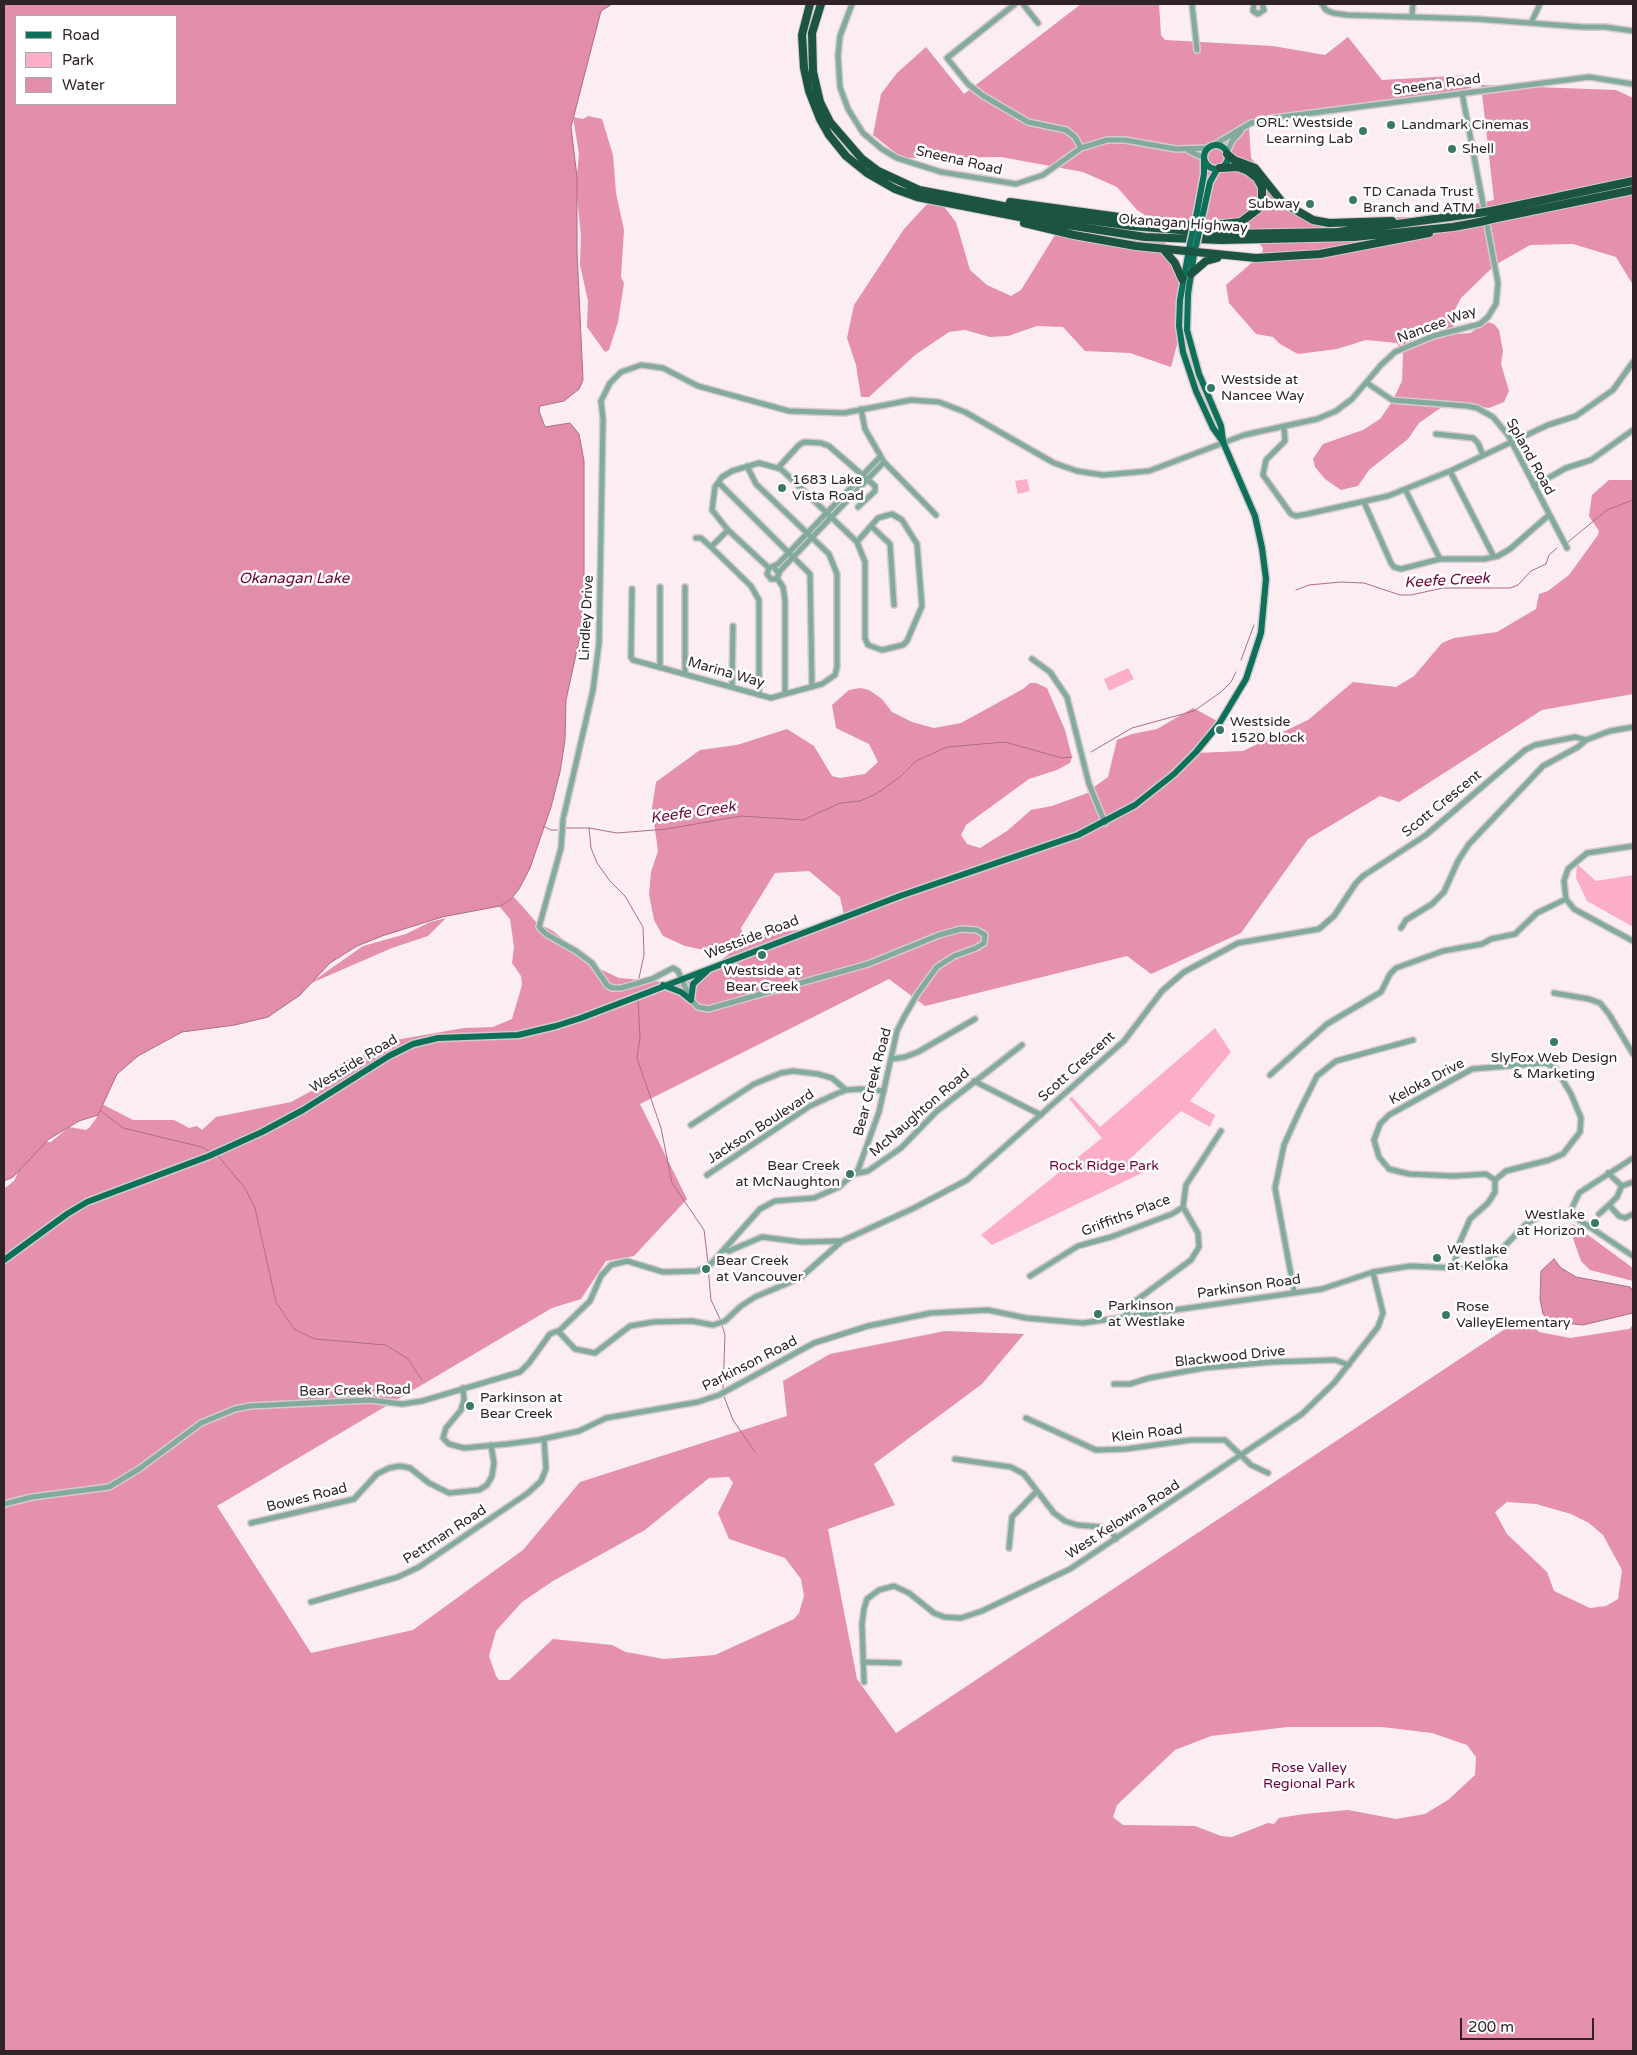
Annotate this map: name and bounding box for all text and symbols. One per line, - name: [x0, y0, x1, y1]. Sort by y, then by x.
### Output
- legend: [15, 15, 178, 105]
- text: Road: [62, 26, 100, 44]
- text: Park: [62, 51, 94, 69]
- street label: Sneena Road: [1392, 71, 1482, 99]
- text: Water: [62, 76, 105, 94]
- place label: ORL: Westside Learning Lab: [1256, 115, 1353, 148]
- place label: Landmark Cinemas: [1401, 117, 1529, 133]
- marker: Landmark Cinemas: [1385, 119, 1397, 131]
- marker: ORL: Westside Learning Lab: [1357, 125, 1369, 137]
- place label: Shell: [1462, 141, 1494, 157]
- street label: Sneena Road: [914, 143, 1004, 179]
- marker: Shell: [1446, 143, 1458, 155]
- place label: TD Canada Trust Branch and ATM: [1363, 184, 1474, 216]
- marker: TD Canada Trust Branch and ATM: [1347, 194, 1359, 206]
- place label: Subway: [1248, 196, 1300, 212]
- marker: Subway: [1304, 198, 1316, 210]
- street label: Okanagan Highway: [1118, 211, 1248, 237]
- street label: Nancee Way: [1395, 303, 1479, 347]
- place label: Westside at Nancee Way: [1221, 372, 1304, 404]
- marker: Westside at Nancee Way: [1205, 382, 1217, 394]
- street label: Spland Road: [1502, 416, 1558, 498]
- place label: 1683 Lake Vista Road: [792, 472, 864, 504]
- marker: 1683 Lake Vista Road: [776, 482, 788, 494]
- water label: Okanagan Lake: [239, 570, 349, 588]
- water label: Keefe Creek: [1404, 570, 1490, 592]
- street label: Lindley Drive: [576, 575, 598, 661]
- street label: Marina Way: [686, 654, 766, 692]
- place label: Westside 1520 block: [1230, 714, 1305, 746]
- marker: Westside 1520 block: [1214, 724, 1226, 736]
- street label: Scott Crescent: [1399, 767, 1485, 841]
- water label: Keefe Creek: [649, 798, 737, 828]
- street label: Westside Road: [703, 912, 801, 964]
- marker: Westside at Bear Creek: [756, 949, 768, 961]
- place label: Westside at Bear Creek: [723, 963, 801, 996]
- street label: Bear Creek Road: [850, 1026, 896, 1138]
- street label: Scott Crescent: [1035, 1028, 1119, 1106]
- street label: Westside Road: [307, 1031, 401, 1097]
- marker: SlyFox Web Design & Marketing: [1548, 1036, 1560, 1048]
- place label: SlyFox Web Design & Marketing: [1491, 1050, 1617, 1082]
- street label: Keloka Drive: [1387, 1055, 1467, 1109]
- street label: McNaughton Road: [867, 1065, 973, 1161]
- street label: Jackson Boulevard: [704, 1086, 818, 1168]
- place label: Bear Creek at McNaughton: [735, 1158, 840, 1190]
- park label: Rock Ridge Park: [1049, 1158, 1159, 1174]
- marker: Bear Creek at McNaughton: [844, 1168, 856, 1180]
- street label: Griffiths Place: [1079, 1191, 1173, 1241]
- place label: Westlake at Horizon: [1517, 1207, 1585, 1240]
- marker: Westlake at Horizon: [1589, 1217, 1601, 1229]
- place label: Westlake at Keloka: [1447, 1242, 1508, 1274]
- marker: Westlake at Keloka: [1431, 1252, 1443, 1264]
- place label: Bear Creek at Vancouver: [716, 1253, 803, 1285]
- marker: Bear Creek at Vancouver: [700, 1263, 712, 1275]
- street label: Parkinson Road: [1196, 1271, 1302, 1303]
- place label: Parkinson at Westlake: [1108, 1298, 1185, 1330]
- place label: Rose ValleyElementary: [1456, 1299, 1571, 1331]
- marker: Parkinson at Westlake: [1092, 1308, 1104, 1320]
- marker: Rose ValleyElementary: [1440, 1309, 1452, 1321]
- street label: Parkinson Road: [700, 1333, 800, 1395]
- street label: Blackwood Drive: [1174, 1343, 1286, 1371]
- street label: Bear Creek Road: [299, 1382, 411, 1400]
- place label: Parkinson at Bear Creek: [480, 1390, 562, 1422]
- marker: Parkinson at Bear Creek: [464, 1400, 476, 1412]
- street label: Klein Road: [1110, 1421, 1184, 1447]
- street label: West Kelowna Road: [1063, 1477, 1183, 1563]
- street label: Bowes Road: [265, 1480, 349, 1516]
- street label: Pettman Road: [400, 1502, 490, 1568]
- park label: Rose Valley Regional Park: [1263, 1760, 1355, 1792]
- scale bar: [1462, 2008, 1596, 2040]
- text: 200 m: [1468, 2018, 1514, 2036]

